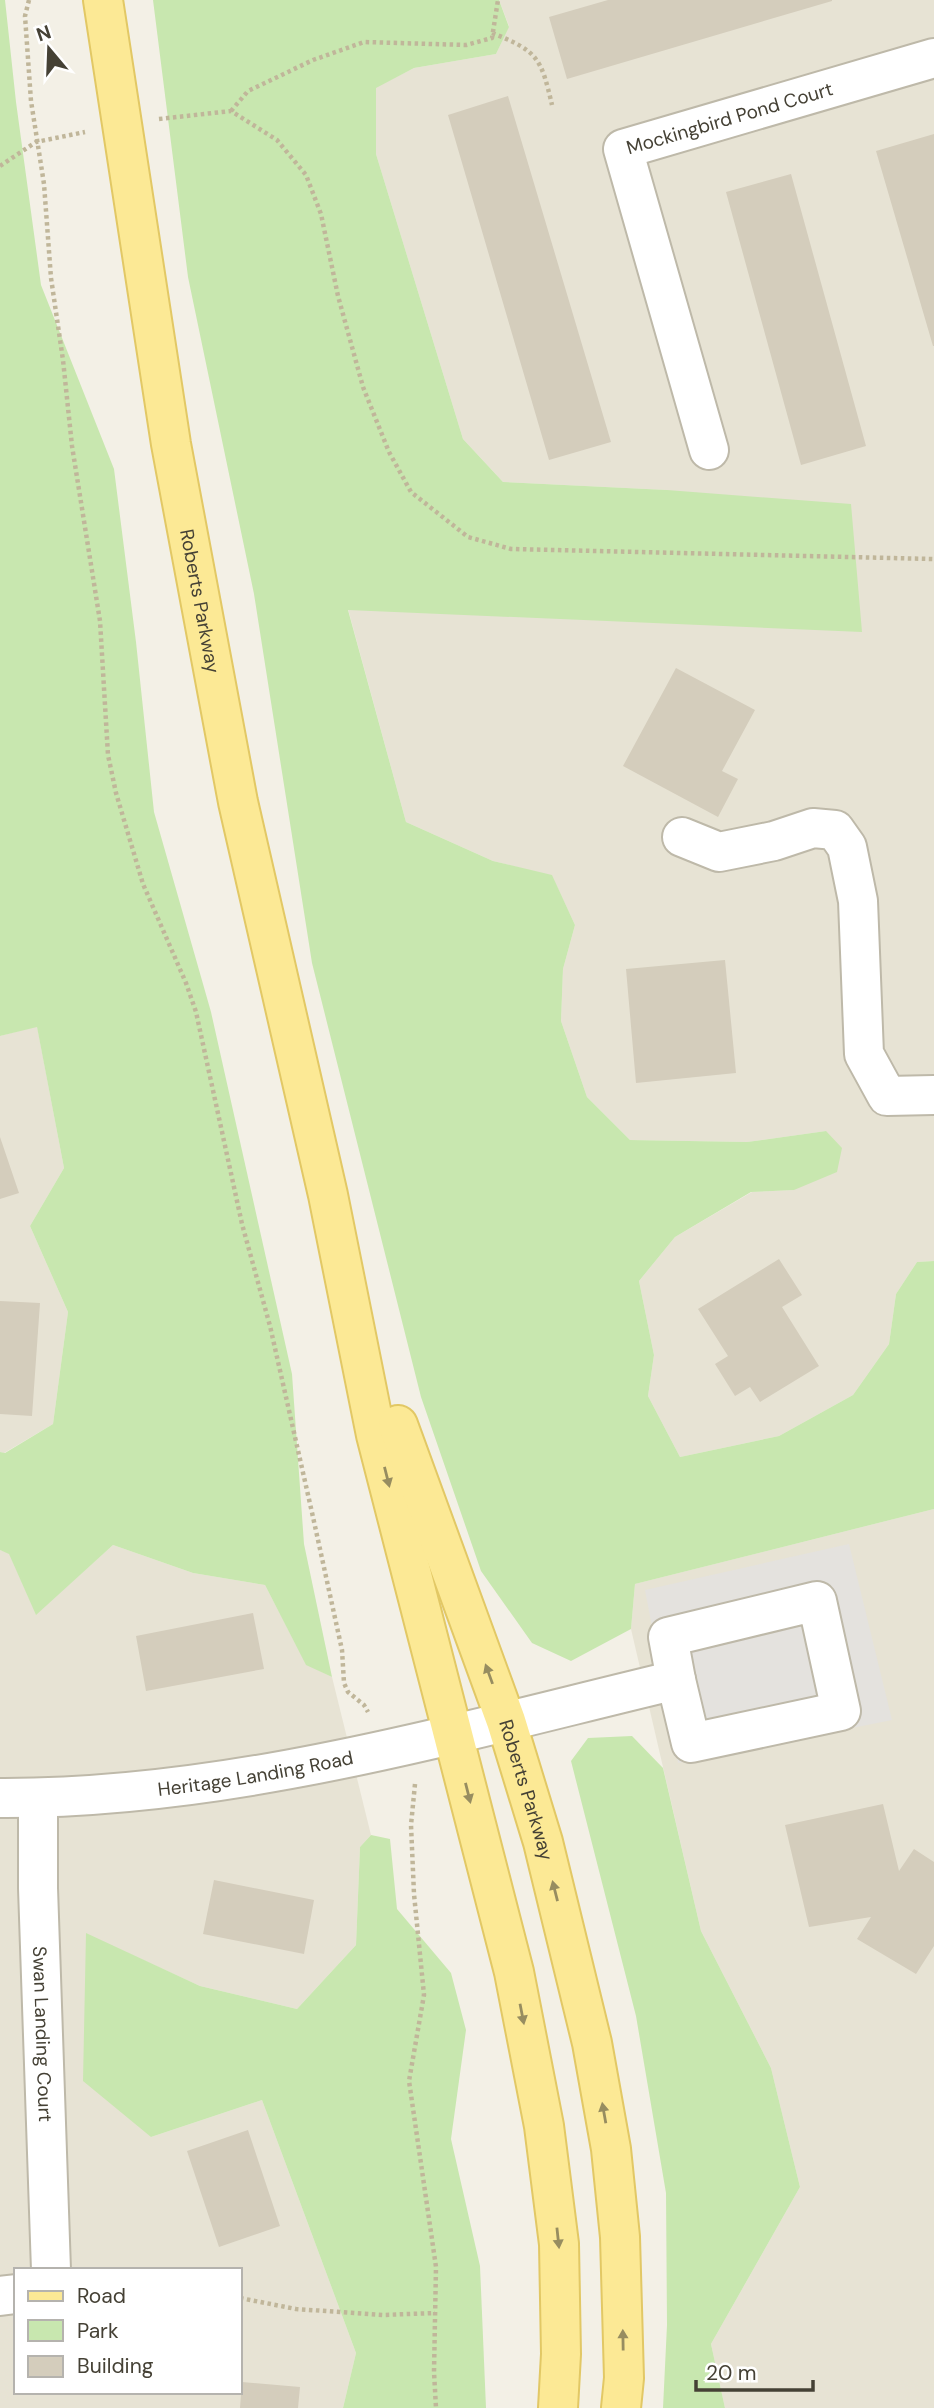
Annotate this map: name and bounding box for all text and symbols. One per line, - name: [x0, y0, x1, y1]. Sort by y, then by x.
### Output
- north arrow: [14, 14, 84, 84]
- text: N: [33, 19, 54, 47]
- street label: Mockingbird Pond Court: [623, 76, 836, 160]
- street label: Roberts Parkway: [174, 527, 226, 676]
- one-way arrow: [382, 1467, 393, 1489]
- one-way arrow: [483, 1663, 494, 1684]
- street label: Roberts Parkway: [493, 1716, 559, 1863]
- street label: Heritage Landing Road: [156, 1745, 355, 1802]
- one-way arrow: [463, 1782, 474, 1804]
- one-way arrow: [550, 1880, 561, 1902]
- street label: Swan Landing Court: [27, 1946, 58, 2122]
- one-way arrow: [517, 2003, 528, 2025]
- one-way arrow: [599, 2102, 610, 2124]
- one-way arrow: [553, 2227, 564, 2249]
- legend: [14, 2268, 242, 2394]
- text: Road: [77, 2282, 126, 2310]
- text: Park: [77, 2317, 119, 2345]
- one-way arrow: [617, 2329, 628, 2351]
- scale bar: [696, 2348, 813, 2392]
- text: Building: [77, 2352, 154, 2380]
- text: 20 m: [706, 2359, 757, 2387]

